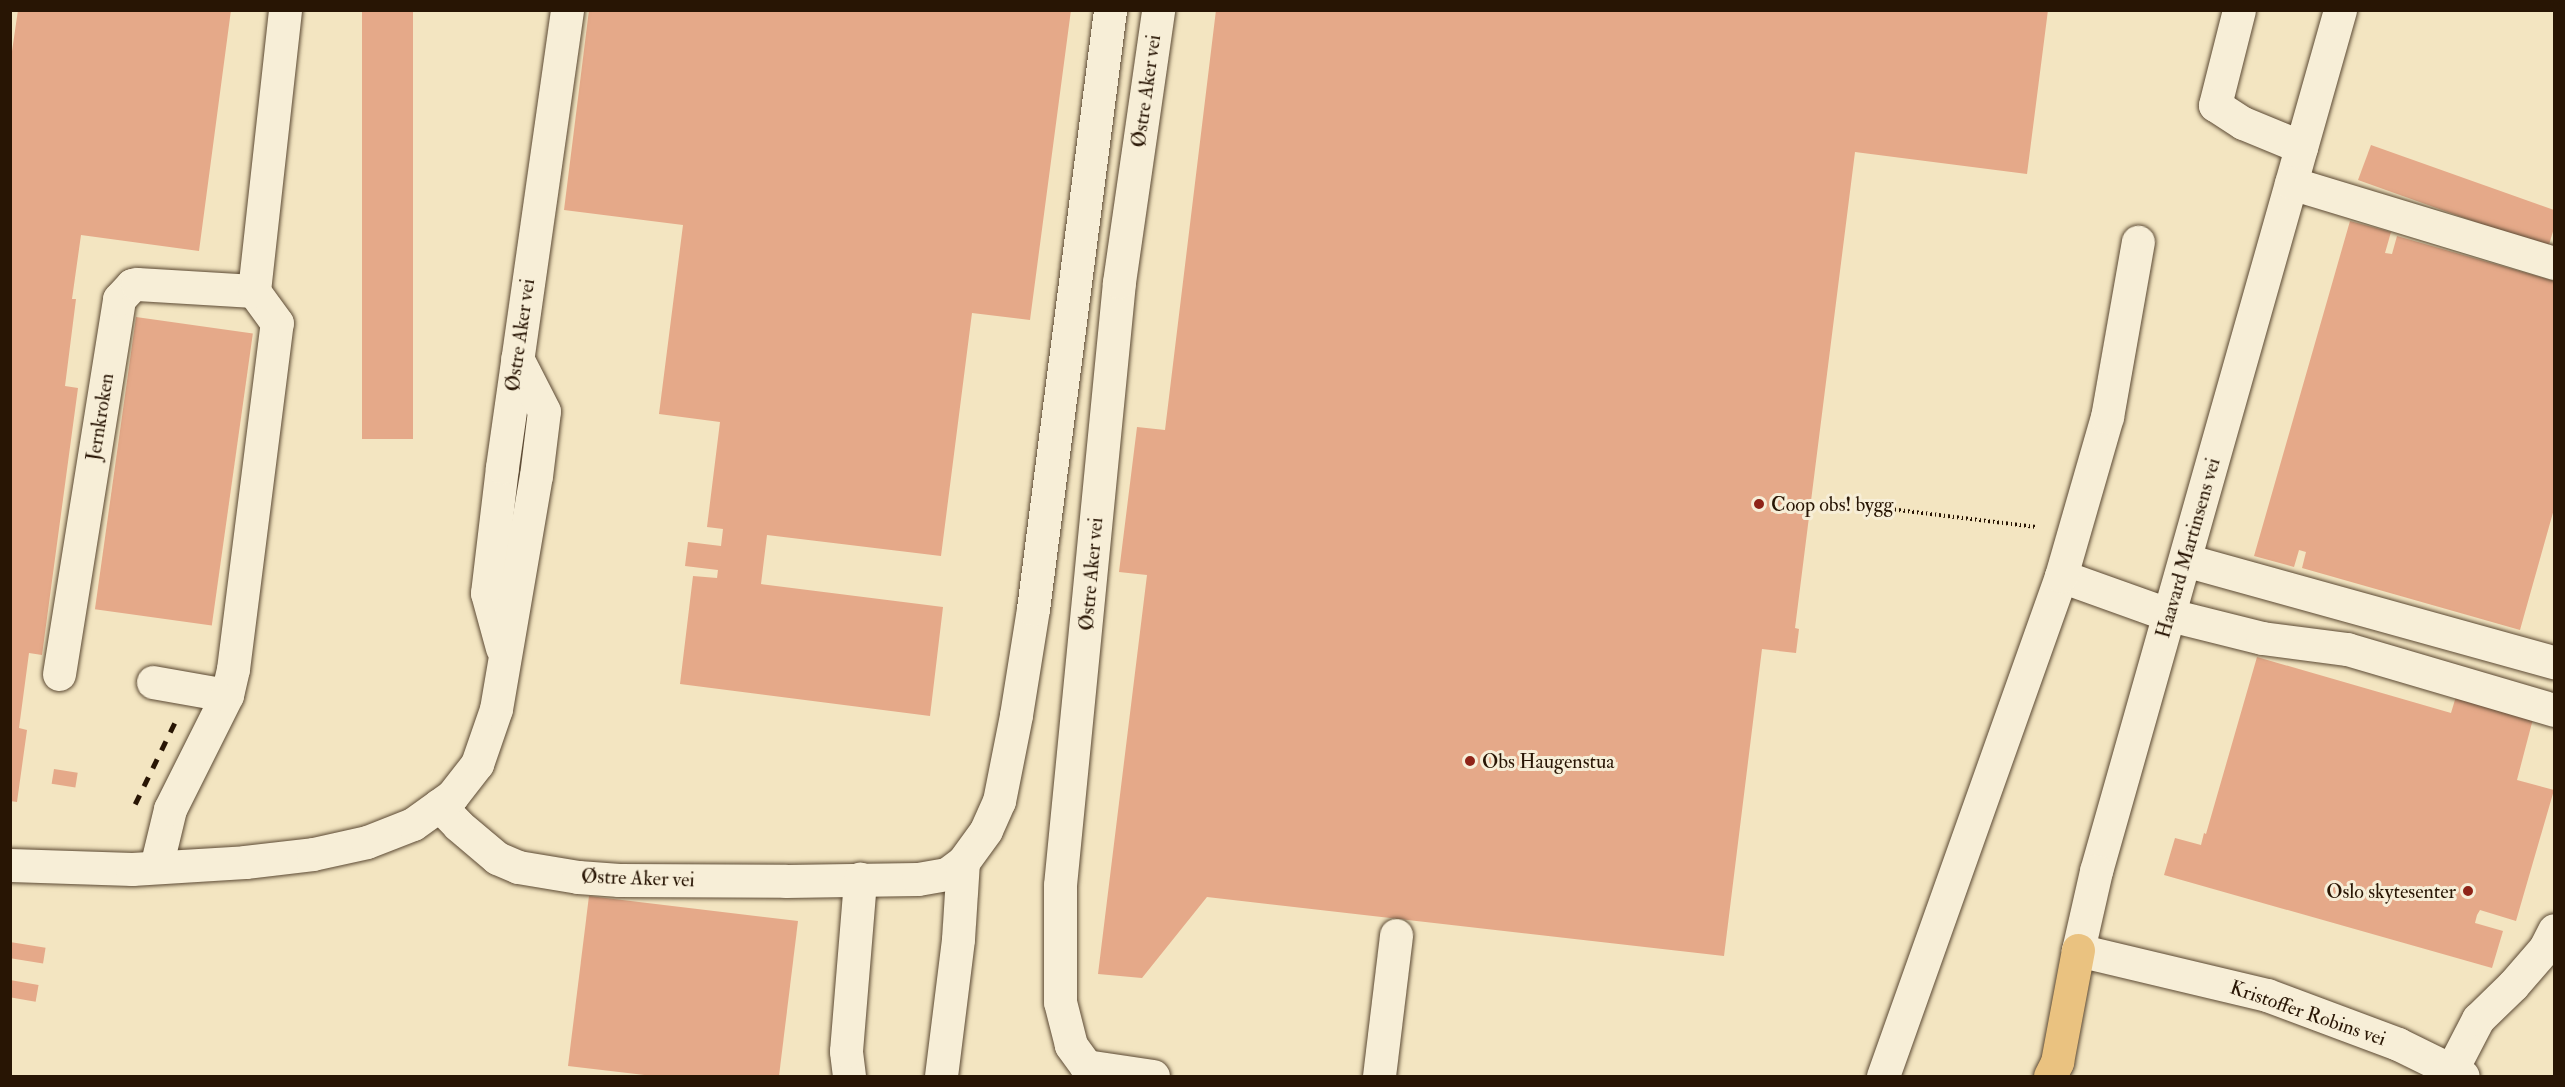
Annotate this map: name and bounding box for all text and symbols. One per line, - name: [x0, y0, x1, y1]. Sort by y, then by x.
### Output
- street label: Østre Aker vei: [1126, 33, 1166, 149]
- street label: Østre Aker vei: [500, 277, 540, 393]
- street label: Jernkroken: [81, 372, 119, 462]
- street label: Haavard Martinsens vei: [2151, 455, 2225, 641]
- place label: Coop obs! bygg: [1771, 492, 1893, 516]
- marker: Coop obs! bygg: [1752, 497, 1766, 511]
- street label: Østre Aker vei: [1074, 516, 1108, 632]
- place label: Obs Haugenstua: [1482, 749, 1615, 773]
- marker: Obs Haugenstua: [1463, 754, 1477, 768]
- street label: Østre Aker vei: [581, 864, 695, 892]
- place label: Oslo skytesenter: [2326, 879, 2456, 903]
- marker: Oslo skytesenter: [2461, 884, 2475, 898]
- street label: Kristoffer Robins vei: [2227, 975, 2389, 1051]

